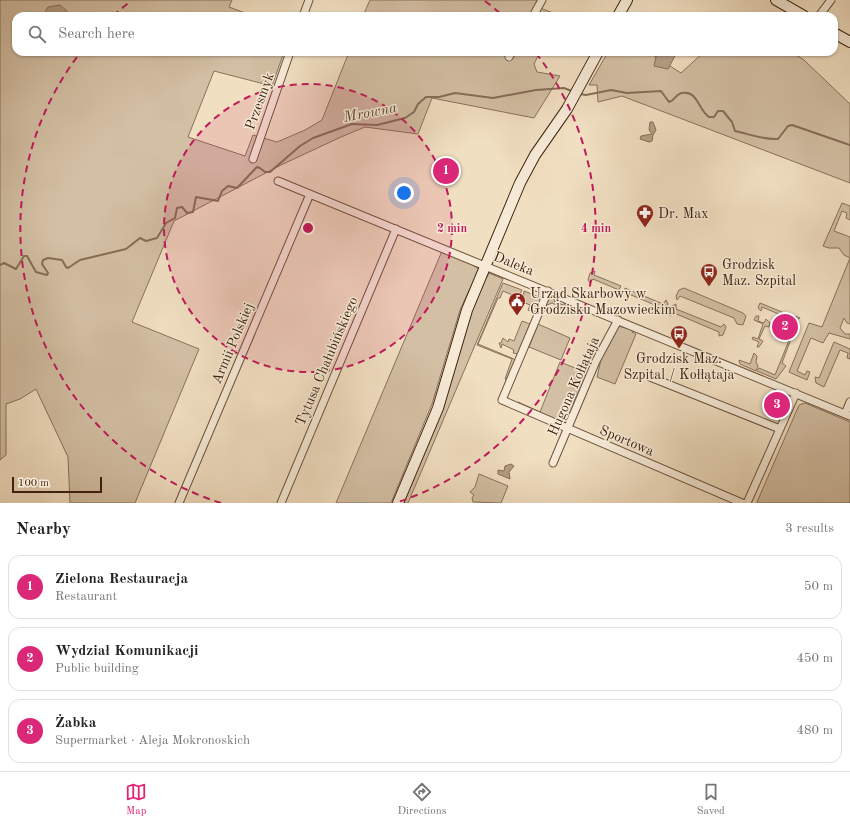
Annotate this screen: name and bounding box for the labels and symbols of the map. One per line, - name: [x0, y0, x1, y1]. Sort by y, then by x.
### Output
- street label: Przesmyk: [243, 71, 277, 132]
- water label: Mrowna: [341, 101, 398, 126]
- pin: 1: [433, 156, 459, 186]
- your location: [394, 183, 414, 203]
- pharmacy icon: Dr. Max: [635, 203, 655, 228]
- place label: Dr. Max: [658, 207, 708, 221]
- centre of rings: [301, 221, 315, 235]
- text: 2 min: [437, 223, 467, 235]
- text: 4 min: [581, 223, 611, 235]
- street label: Daleka: [491, 250, 536, 278]
- place label: Grodzisk Maz. Szpital: [722, 258, 796, 288]
- bus stop icon: Grodzisk Maz. Szpital: [699, 262, 719, 287]
- place label: Urząd Skarbowy w Grodzisku Mazowieckim: [530, 287, 676, 317]
- public building icon: Urząd Skarbowy w Grodzisku Mazowieckim: [507, 291, 527, 316]
- street label: Tytusa Chałubińskiego: [293, 295, 360, 428]
- street label: Armii Polskiej: [210, 301, 256, 386]
- pin: 2: [772, 312, 798, 342]
- bus stop icon: Grodzisk Maz. Szpital / Kołłątaja: [669, 324, 689, 349]
- street label: Hugona Kołłątaja: [546, 335, 602, 438]
- place label: Grodzisk Maz. Szpital / Kołłątaja: [624, 352, 735, 382]
- pin: 3: [764, 390, 790, 420]
- street label: Sportowa: [597, 423, 656, 459]
- scale bar: [12, 475, 102, 494]

